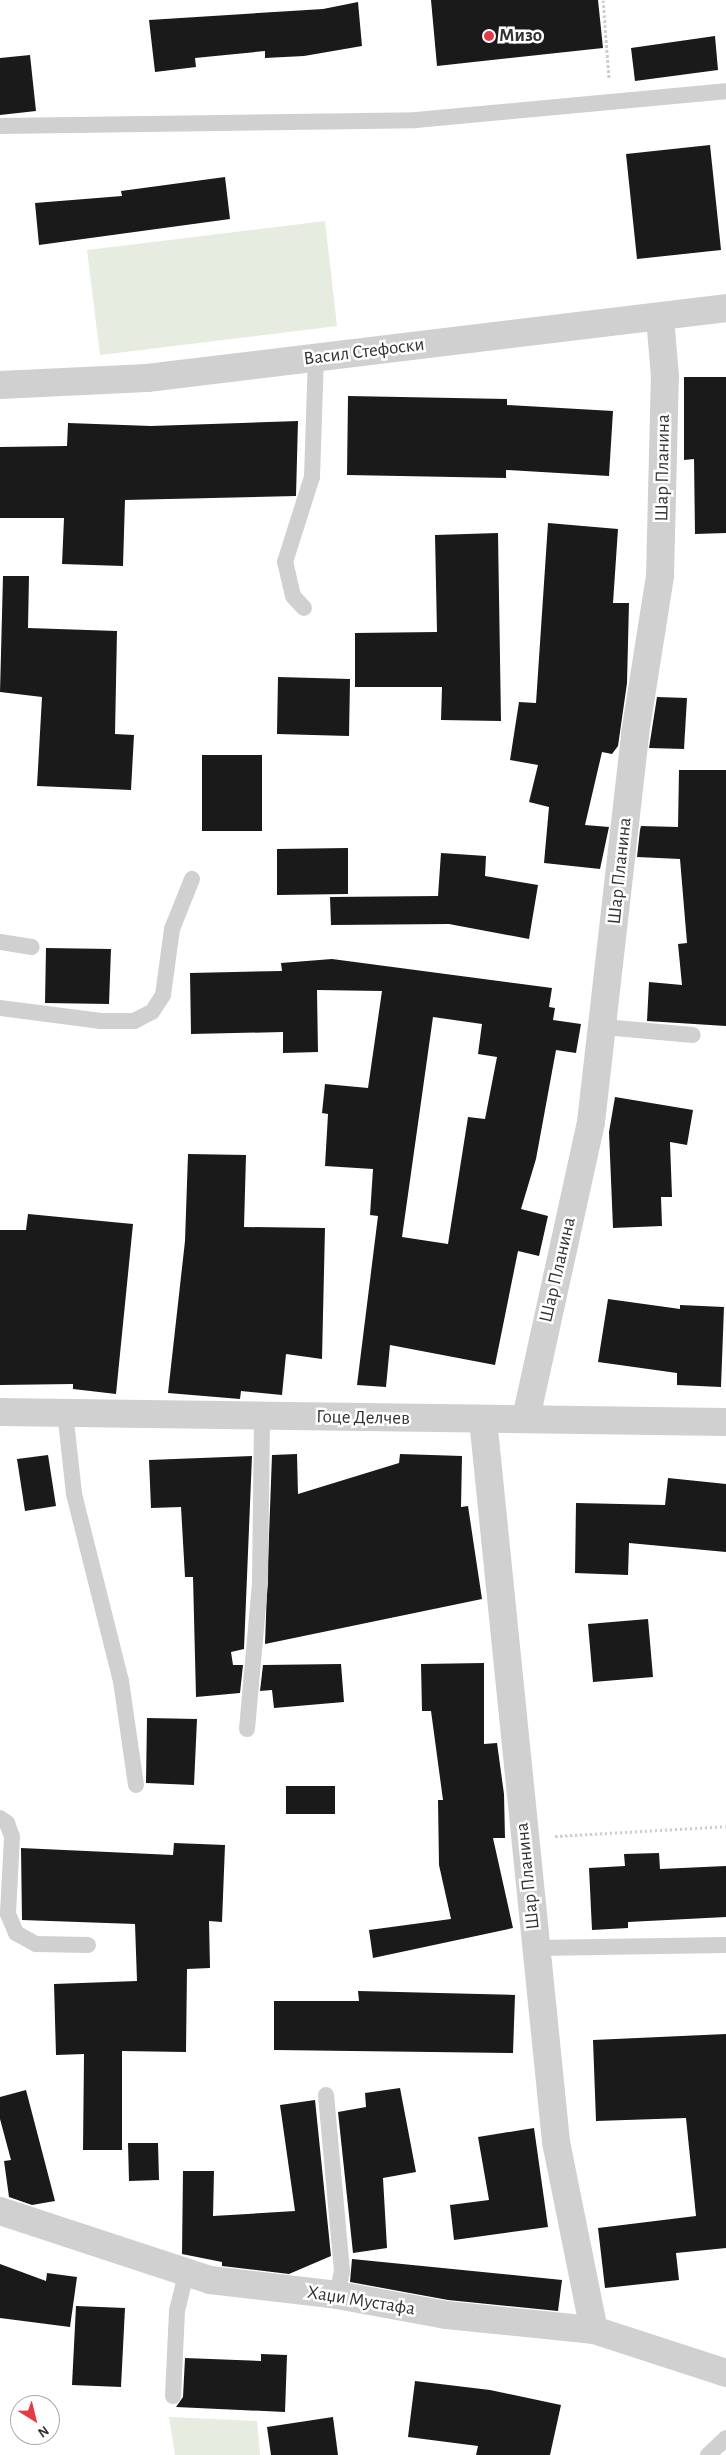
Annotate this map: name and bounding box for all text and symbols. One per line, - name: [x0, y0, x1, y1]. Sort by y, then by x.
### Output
- place label: Мизо: [499, 25, 542, 47]
- marker: Мизо: [483, 30, 495, 42]
- street label: Васил Стефоски: [302, 333, 426, 371]
- street label: Шар Планина: [651, 414, 675, 522]
- street label: Шар Планина: [603, 816, 637, 926]
- street label: Шар Планина: [535, 1215, 581, 1325]
- street label: Гоце Делчев: [316, 1406, 410, 1430]
- street label: Шар Планина: [511, 1821, 545, 1931]
- street label: Хаџи Мустафа: [305, 2281, 417, 2321]
- north arrow: [10, 2395, 60, 2445]
- text: N: [35, 2423, 51, 2440]

